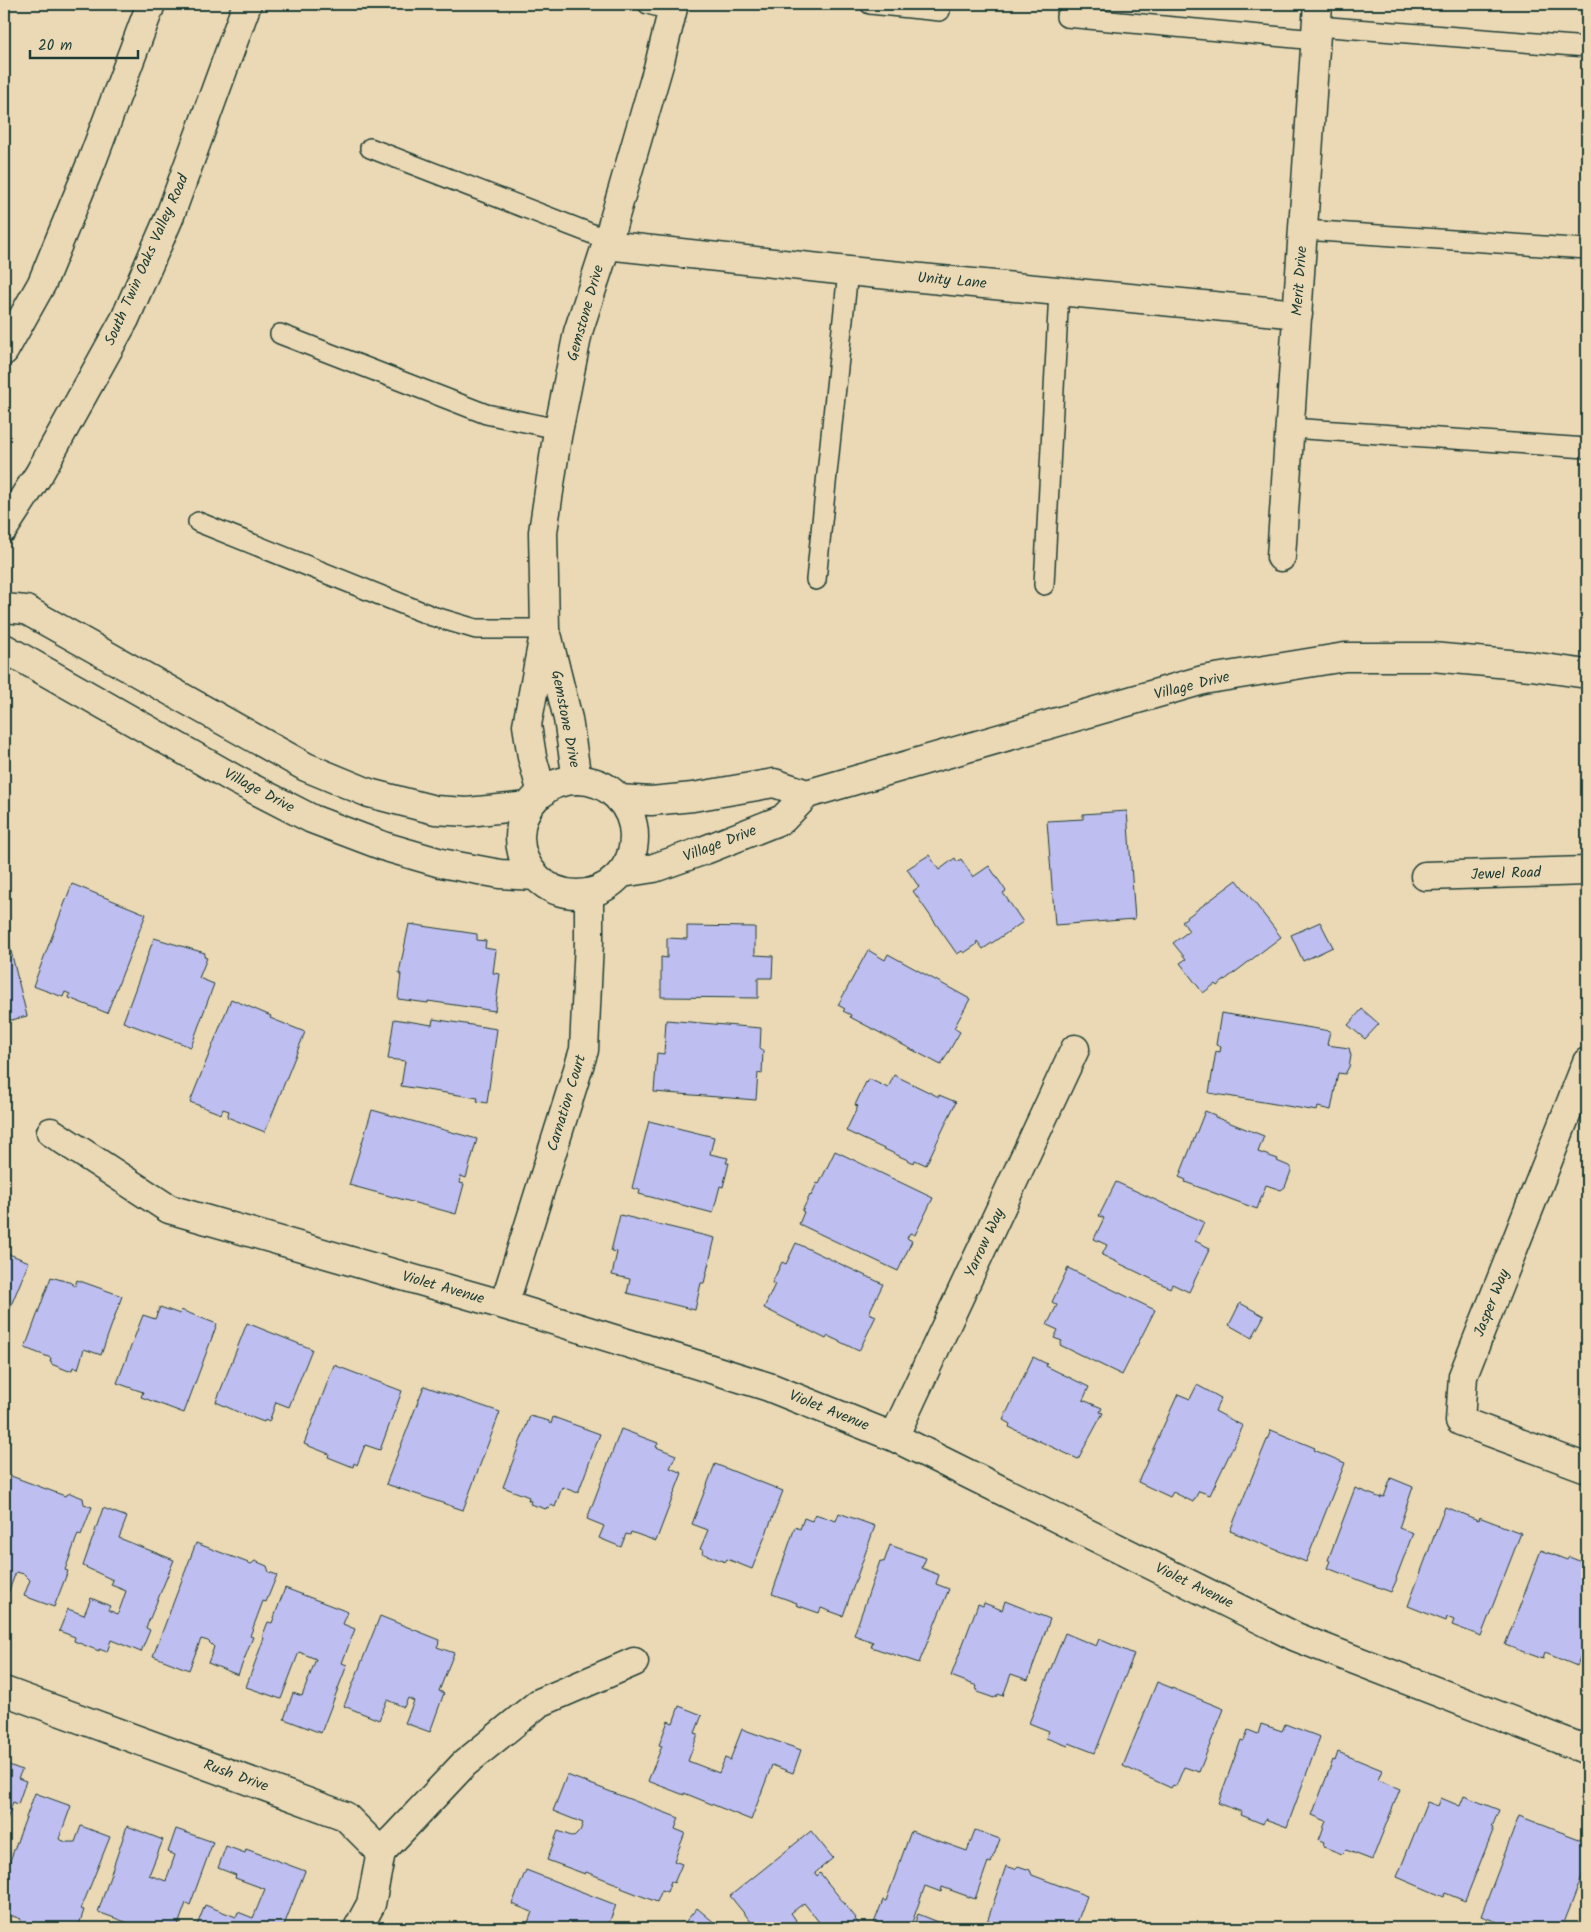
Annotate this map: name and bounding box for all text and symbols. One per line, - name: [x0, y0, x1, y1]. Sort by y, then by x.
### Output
- scale bar: [30, 28, 138, 60]
- text: 20 m: [38, 34, 72, 58]
- street label: South Twin Oaks Valley Road: [98, 170, 196, 350]
- street label: Merit Drive: [1286, 245, 1314, 317]
- street label: Gemstone Drive: [561, 262, 611, 364]
- street label: Unity Lane: [916, 266, 988, 296]
- street label: Village Drive: [1152, 665, 1233, 707]
- street label: Gemstone Drive: [544, 668, 586, 770]
- street label: Village Drive: [219, 762, 299, 820]
- street label: Village Drive: [680, 819, 761, 869]
- street label: Jewel Road: [1470, 861, 1542, 887]
- street label: Carnation Court: [541, 1052, 593, 1154]
- street label: Yarrow Way: [958, 1203, 1012, 1282]
- street label: Violet Avenue: [399, 1265, 487, 1311]
- street label: Jasper Way: [1468, 1265, 1517, 1340]
- street label: Violet Avenue: [785, 1384, 873, 1438]
- street label: Violet Avenue: [1151, 1557, 1238, 1615]
- street label: Rush Drive: [200, 1753, 272, 1799]

